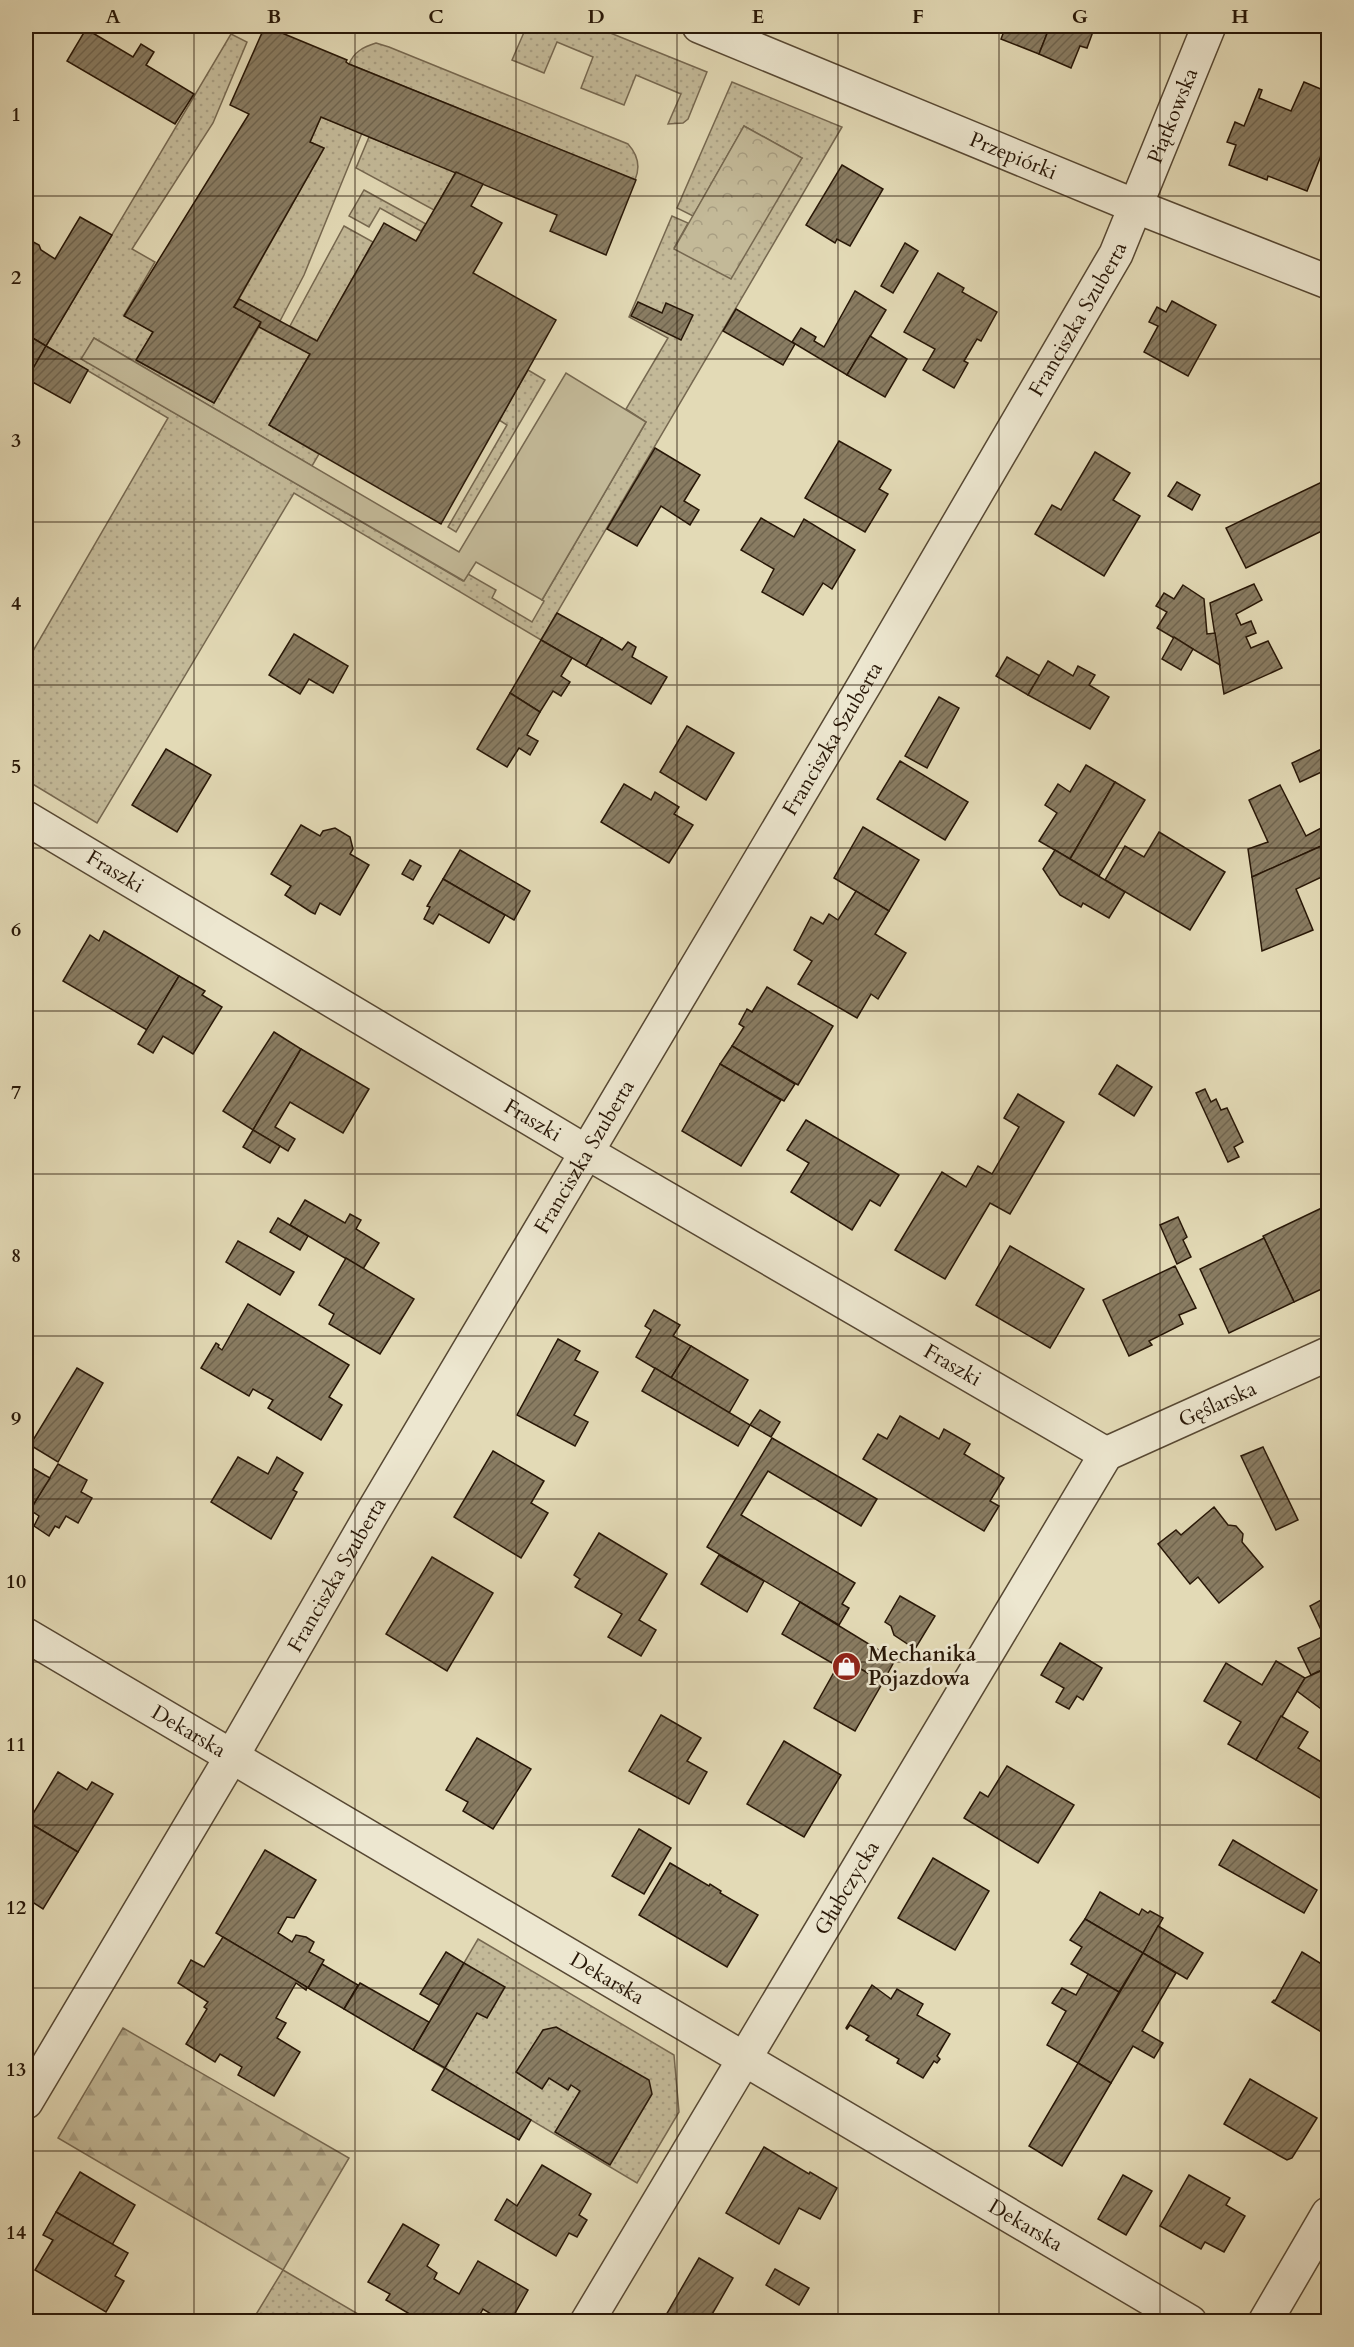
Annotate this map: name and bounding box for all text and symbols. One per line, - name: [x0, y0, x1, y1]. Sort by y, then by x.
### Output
- text: A: [105, 3, 121, 30]
- text: B: [267, 3, 281, 30]
- text: C: [428, 3, 444, 30]
- text: D: [587, 3, 605, 30]
- text: E: [752, 3, 764, 30]
- text: F: [912, 3, 924, 30]
- text: G: [1072, 3, 1088, 30]
- text: H: [1231, 3, 1249, 30]
- street label: Piątkowska: [1140, 64, 1205, 168]
- text: 1: [11, 101, 21, 128]
- street label: Przepiórki: [965, 125, 1061, 187]
- street label: Franciszka Szuberta: [1022, 238, 1134, 402]
- text: 2: [11, 264, 21, 291]
- text: 3: [11, 427, 21, 454]
- text: 4: [11, 590, 21, 617]
- street label: Franciszka Szuberta: [776, 657, 890, 821]
- text: 5: [11, 753, 21, 780]
- street label: Fraszki: [81, 843, 149, 900]
- text: 6: [11, 916, 21, 943]
- street label: Franciszka Szuberta: [528, 1074, 641, 1239]
- text: 7: [11, 1079, 21, 1106]
- street label: Fraszki: [498, 1092, 567, 1149]
- text: 8: [11, 1242, 21, 1269]
- street label: Fraszki: [918, 1337, 987, 1394]
- street label: Gęślarska: [1174, 1374, 1261, 1435]
- text: 9: [11, 1405, 21, 1432]
- street label: Franciszka Szuberta: [281, 1492, 393, 1658]
- text: 10: [6, 1568, 26, 1595]
- place label: Mechanika Pojazdowa: [868, 1640, 977, 1693]
- shop icon: Mechanika Pojazdowa: [831, 1650, 863, 1682]
- street label: Dekarska: [146, 1698, 231, 1765]
- text: 11: [6, 1731, 26, 1758]
- street label: Głubczycka: [808, 1835, 887, 1941]
- text: 12: [6, 1894, 26, 1921]
- street label: Dekarska: [564, 1945, 650, 2012]
- text: 13: [6, 2056, 26, 2083]
- street label: Dekarska: [983, 2192, 1068, 2259]
- text: 14: [6, 2219, 26, 2246]

